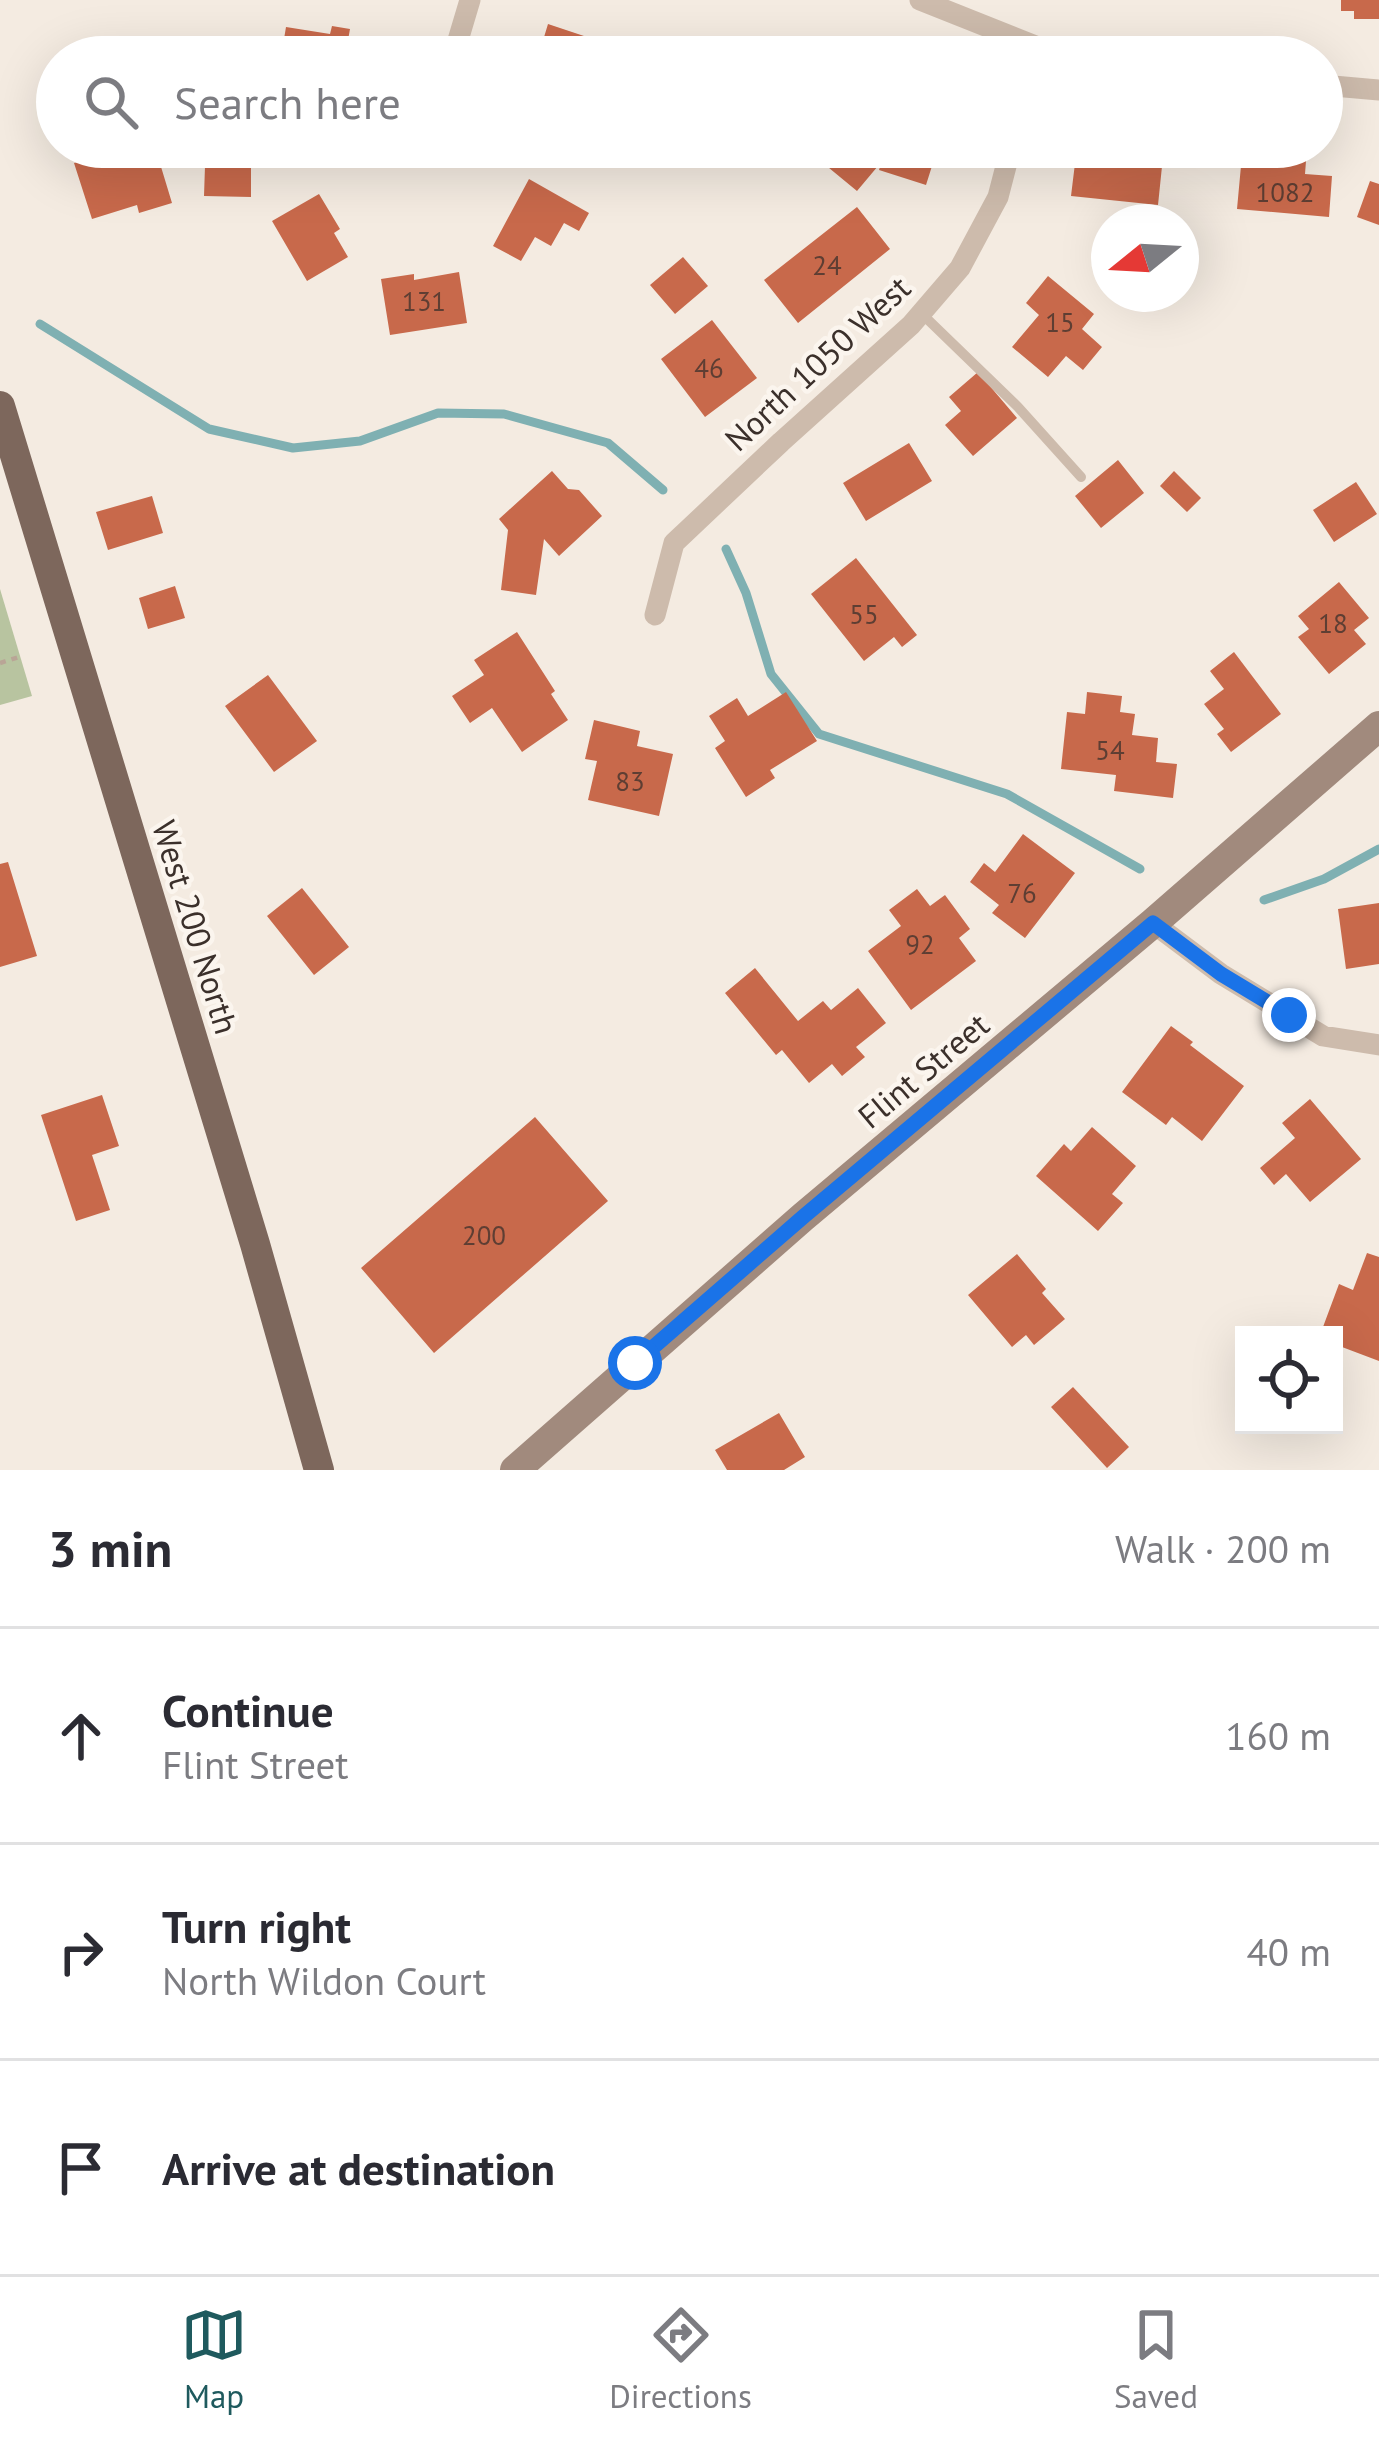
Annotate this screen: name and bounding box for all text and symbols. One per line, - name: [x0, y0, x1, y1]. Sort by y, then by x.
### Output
- search box: [36, 36, 1343, 168]
- icon: search: [78, 69, 144, 135]
- text: Search here: [174, 73, 401, 131]
- house number: 1082: [1256, 175, 1314, 209]
- north arrow: [1091, 204, 1199, 312]
- house number: 24: [812, 248, 842, 282]
- street label: North 1050 West: [715, 266, 919, 460]
- house number: 131: [402, 284, 446, 318]
- house number: 15: [1045, 305, 1075, 339]
- house number: 46: [694, 351, 724, 385]
- house number: 55: [849, 597, 879, 631]
- house number: 18: [1318, 606, 1348, 640]
- house number: 54: [1095, 733, 1125, 767]
- house number: 83: [615, 764, 645, 798]
- street label: West 200 North: [143, 815, 249, 1039]
- house number: 76: [1007, 876, 1037, 910]
- house number: 92: [905, 927, 935, 961]
- route end: [1262, 988, 1316, 1042]
- street label: Flint Street: [849, 1003, 997, 1137]
- house number: 200: [462, 1218, 506, 1252]
- map controls: [1235, 1326, 1343, 1434]
- button: locate: [1235, 1326, 1343, 1434]
- route start: [608, 1336, 662, 1390]
- text: 3 min: [48, 1515, 172, 1581]
- text: Walk · 200 m: [1115, 1523, 1331, 1574]
- text: Continue: [162, 1681, 334, 1739]
- icon: ahead: [48, 1703, 114, 1769]
- text: 160 m: [1225, 1710, 1331, 1761]
- text: Flint Street: [162, 1739, 349, 1790]
- text: Turn right: [162, 1897, 351, 1955]
- icon: right: [48, 1919, 114, 1985]
- text: 40 m: [1246, 1926, 1331, 1977]
- text: North Wildon Court: [162, 1955, 486, 2006]
- icon: arrive: [48, 2135, 114, 2201]
- text: Arrive at destination: [162, 2139, 555, 2197]
- tab: Map: [181, 2302, 247, 2417]
- tab: Directions: [609, 2302, 752, 2417]
- tab: Saved: [1114, 2302, 1198, 2417]

